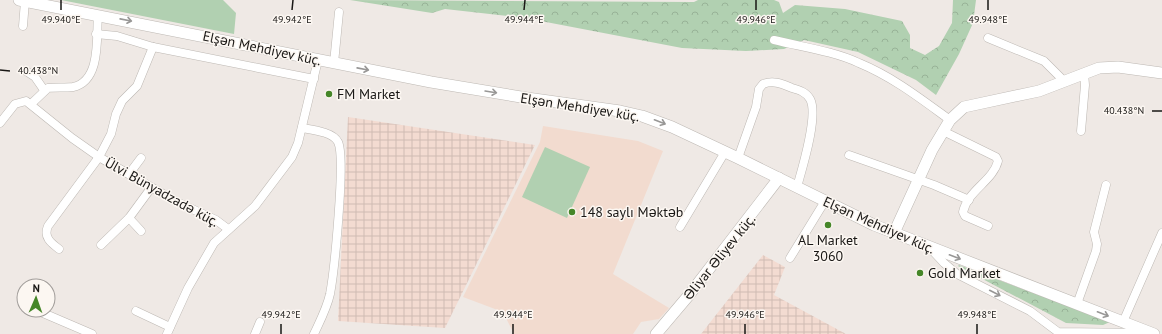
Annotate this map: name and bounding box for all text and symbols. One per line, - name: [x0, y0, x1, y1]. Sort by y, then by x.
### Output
- text: 49.940°E: [42, 13, 81, 26]
- text: 49.942°E: [273, 13, 312, 26]
- text: 49.944°E: [505, 13, 544, 26]
- text: 49.946°E: [737, 13, 776, 26]
- text: 49.948°E: [969, 13, 1008, 26]
- one-way arrow: [119, 17, 132, 25]
- street label: Elşən Mehdiyev küç.: [201, 27, 323, 69]
- text: 40.438°N: [18, 64, 58, 77]
- one-way arrow: [356, 65, 369, 73]
- place label: FM Market: [337, 85, 400, 103]
- one-way arrow: [484, 88, 497, 96]
- marker: FM Market: [324, 89, 334, 99]
- street label: Elşən Mehdiyev küç.: [519, 89, 641, 125]
- text: 40.438°N: [1104, 104, 1144, 117]
- one-way arrow: [653, 118, 665, 126]
- street label: Ülvi Bünyadzadə küç.: [102, 153, 222, 231]
- street label: Elşən Mehdiyev küç.: [820, 192, 938, 258]
- place label: 148 saylı Məktəb: [580, 203, 683, 221]
- marker: 148 saylı Məktəb: [567, 207, 577, 217]
- street label: Əliyar Əliyev küç.: [679, 210, 759, 304]
- marker: AL Market 3060: [823, 220, 833, 230]
- place label: AL Market 3060: [798, 231, 858, 265]
- one-way arrow: [949, 254, 961, 261]
- place label: Gold Market: [928, 264, 1001, 282]
- marker: Gold Market: [915, 268, 925, 278]
- north arrow: [16, 278, 56, 318]
- text: N: [32, 281, 40, 295]
- one-way arrow: [989, 290, 1001, 297]
- text: 49.942°E: [262, 308, 301, 321]
- text: 49.944°E: [494, 308, 533, 321]
- text: 49.946°E: [726, 308, 765, 321]
- text: 49.948°E: [958, 308, 997, 321]
- one-way arrow: [1096, 310, 1108, 318]

